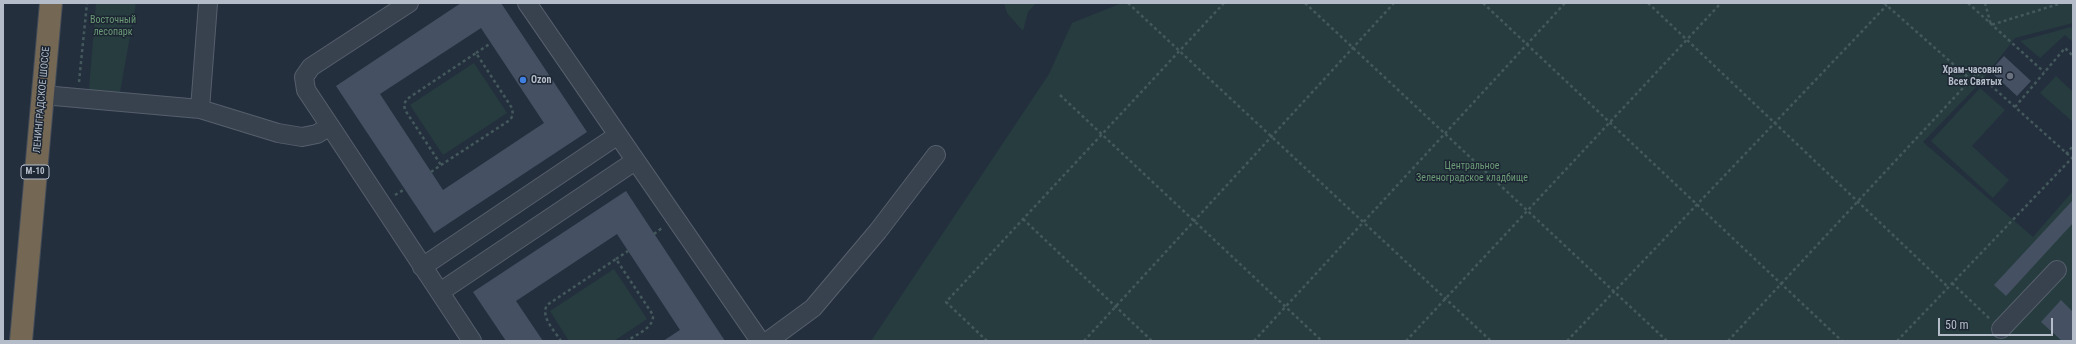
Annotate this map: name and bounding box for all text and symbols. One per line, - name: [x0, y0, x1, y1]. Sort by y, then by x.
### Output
- park label: Восточный лесопарк: [90, 14, 136, 38]
- street label: ЛЕНИНГРАДСКОЕ ШОССЕ: [31, 46, 53, 154]
- place label: Храм-часовня Всех Святых: [1942, 64, 2002, 88]
- marker: Храм-часовня Всех Святых: [2005, 71, 2015, 81]
- place label: Ozon: [531, 74, 551, 86]
- marker: Ozon: [518, 75, 528, 85]
- park label: Центральное Зеленоградское кладбище: [1416, 160, 1528, 184]
- road number: М-10: [21, 165, 49, 179]
- scale bar: [1940, 310, 2055, 336]
- text: 50 m: [1945, 318, 1969, 332]

